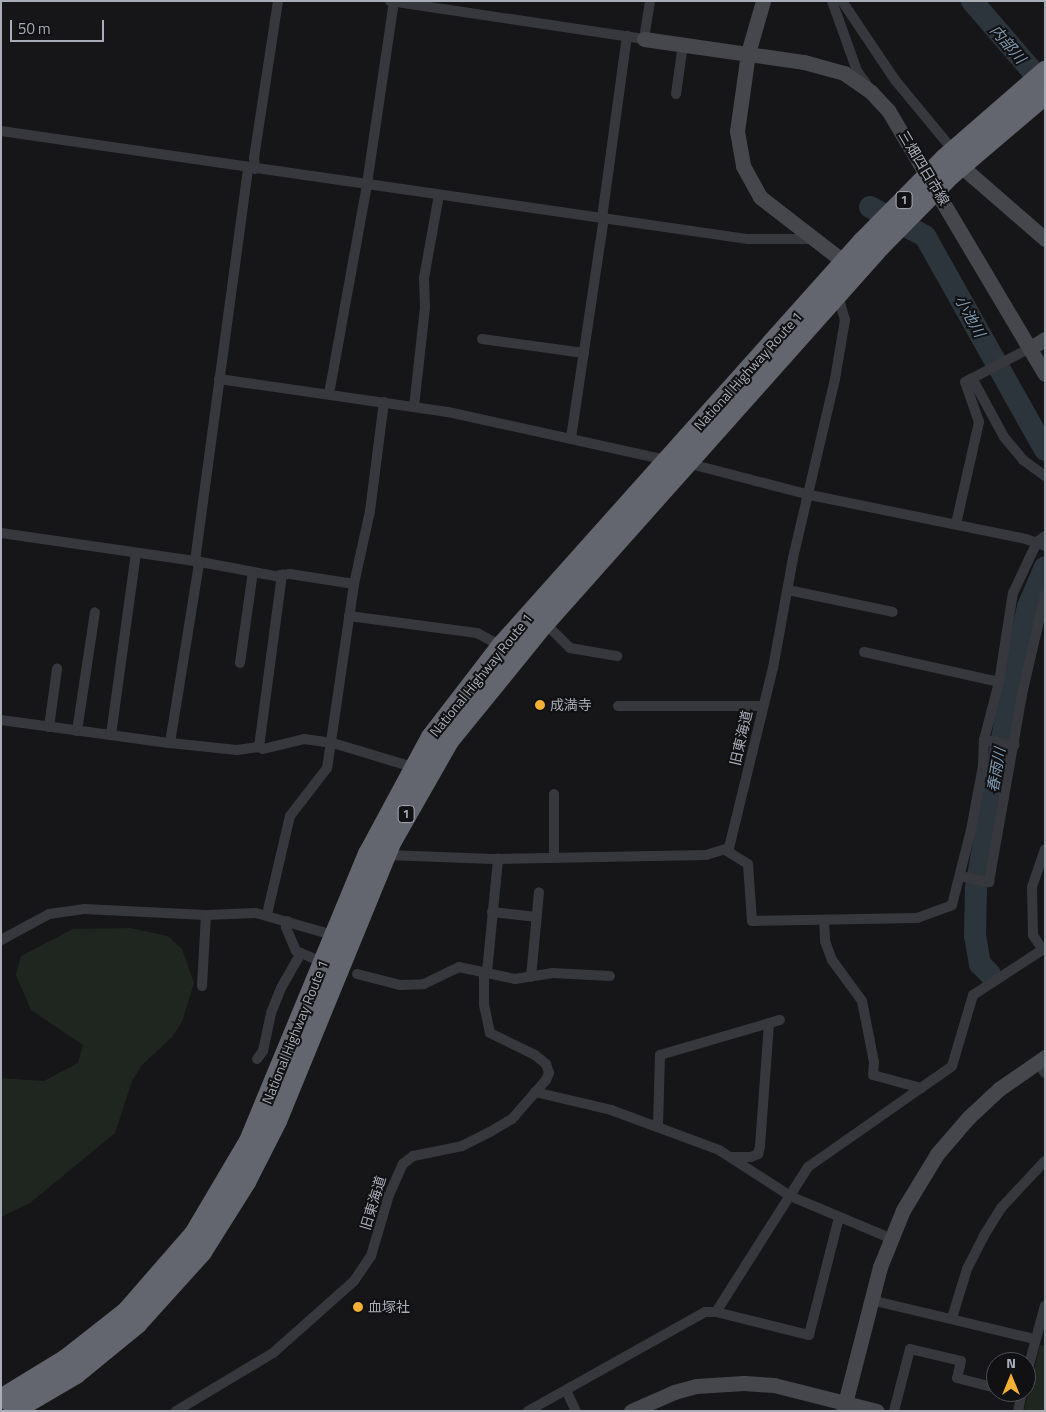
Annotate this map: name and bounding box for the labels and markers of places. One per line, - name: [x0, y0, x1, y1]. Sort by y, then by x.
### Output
- place label: 成満寺: [550, 697, 592, 713]
- marker: 成満寺: [534, 699, 546, 711]
- place label: 血塚社: [368, 1299, 410, 1315]
- marker: 血塚社: [352, 1301, 364, 1313]

